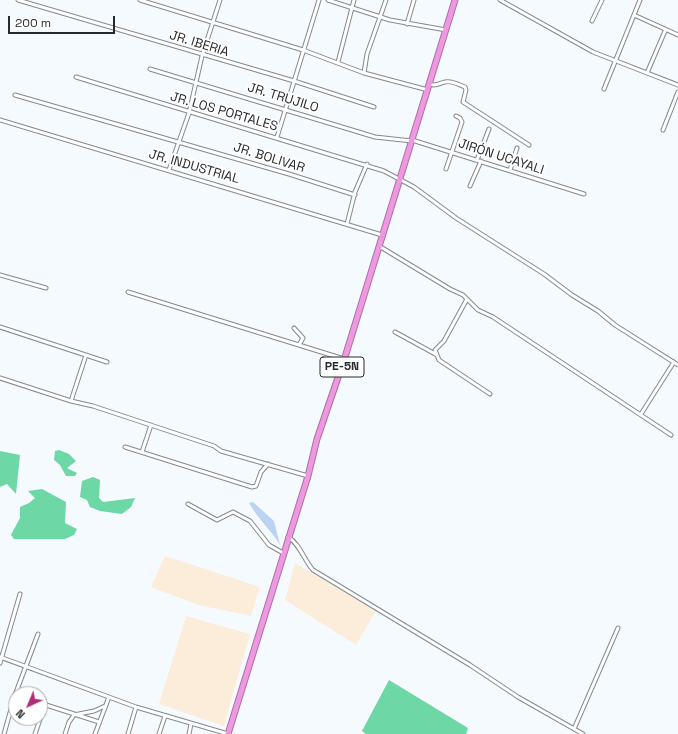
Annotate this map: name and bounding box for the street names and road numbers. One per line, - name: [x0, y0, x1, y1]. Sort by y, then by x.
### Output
- street label: JR. IBERIA: [167, 28, 231, 60]
- street label: JR. TRUJILO: [246, 80, 320, 116]
- street label: JR. LOS PORTALES: [168, 89, 280, 135]
- street label: JIRÓN UCAYALI: [456, 136, 546, 178]
- street label: JR. BOLIVAR: [231, 140, 307, 176]
- street label: JR. INDUSTRIAL: [147, 147, 241, 187]
- road number: PE-5N: [320, 357, 364, 377]

